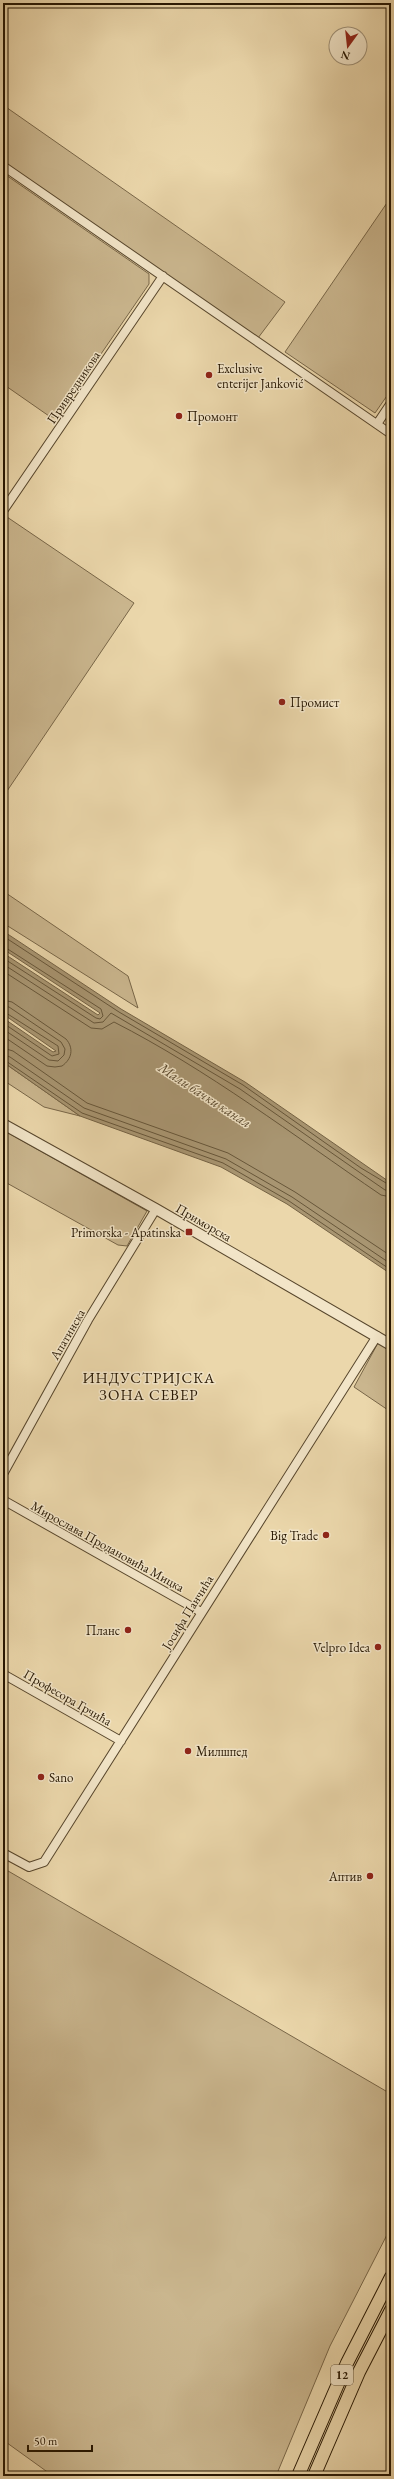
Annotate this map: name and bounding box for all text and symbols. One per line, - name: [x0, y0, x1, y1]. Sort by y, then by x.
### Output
- north arrow: [328, 26, 368, 66]
- text: N: [339, 48, 352, 64]
- street label: Привредникова: [43, 347, 104, 427]
- place label: Exclusive enterijer Janković: [217, 360, 304, 392]
- marker: Exclusive enterijer Janković: [204, 370, 214, 380]
- place label: Промонт: [187, 408, 238, 425]
- marker: Промонт: [174, 411, 184, 421]
- place label: Промист: [290, 694, 340, 711]
- marker: Промист: [277, 697, 287, 707]
- water label: Мали бачки канал: [154, 1058, 255, 1132]
- street label: Приморска: [173, 1200, 236, 1246]
- place label: Primorska - Apatinska: [71, 1224, 182, 1241]
- marker: Primorska - Apatinska: [184, 1227, 194, 1237]
- street label: Апатинска: [46, 1305, 89, 1364]
- district label: ИНДУСТРИЈСКА ЗОНА СЕВЕР: [83, 1368, 215, 1404]
- street label: Мирослава Продановића Мицка: [28, 1497, 188, 1596]
- place label: Big Trade: [270, 1527, 318, 1544]
- marker: Big Trade: [321, 1530, 331, 1540]
- street label: Јосифа Панчића: [157, 1571, 218, 1654]
- place label: Планс: [86, 1622, 120, 1639]
- marker: Планс: [123, 1625, 133, 1635]
- place label: Velpro Idea: [313, 1639, 371, 1656]
- marker: Velpro Idea: [373, 1642, 383, 1652]
- street label: Професора Грчића: [21, 1665, 116, 1730]
- place label: Милшпед: [196, 1743, 247, 1760]
- marker: Милшпед: [183, 1746, 193, 1756]
- place label: Sano: [49, 1769, 74, 1786]
- marker: Sano: [36, 1772, 46, 1782]
- place label: Аптив: [328, 1868, 362, 1885]
- marker: Аптив: [365, 1871, 375, 1881]
- road number: 12: [331, 2365, 353, 2385]
- scale bar: [28, 2427, 92, 2453]
- text: 50 m: [34, 2433, 58, 2449]

